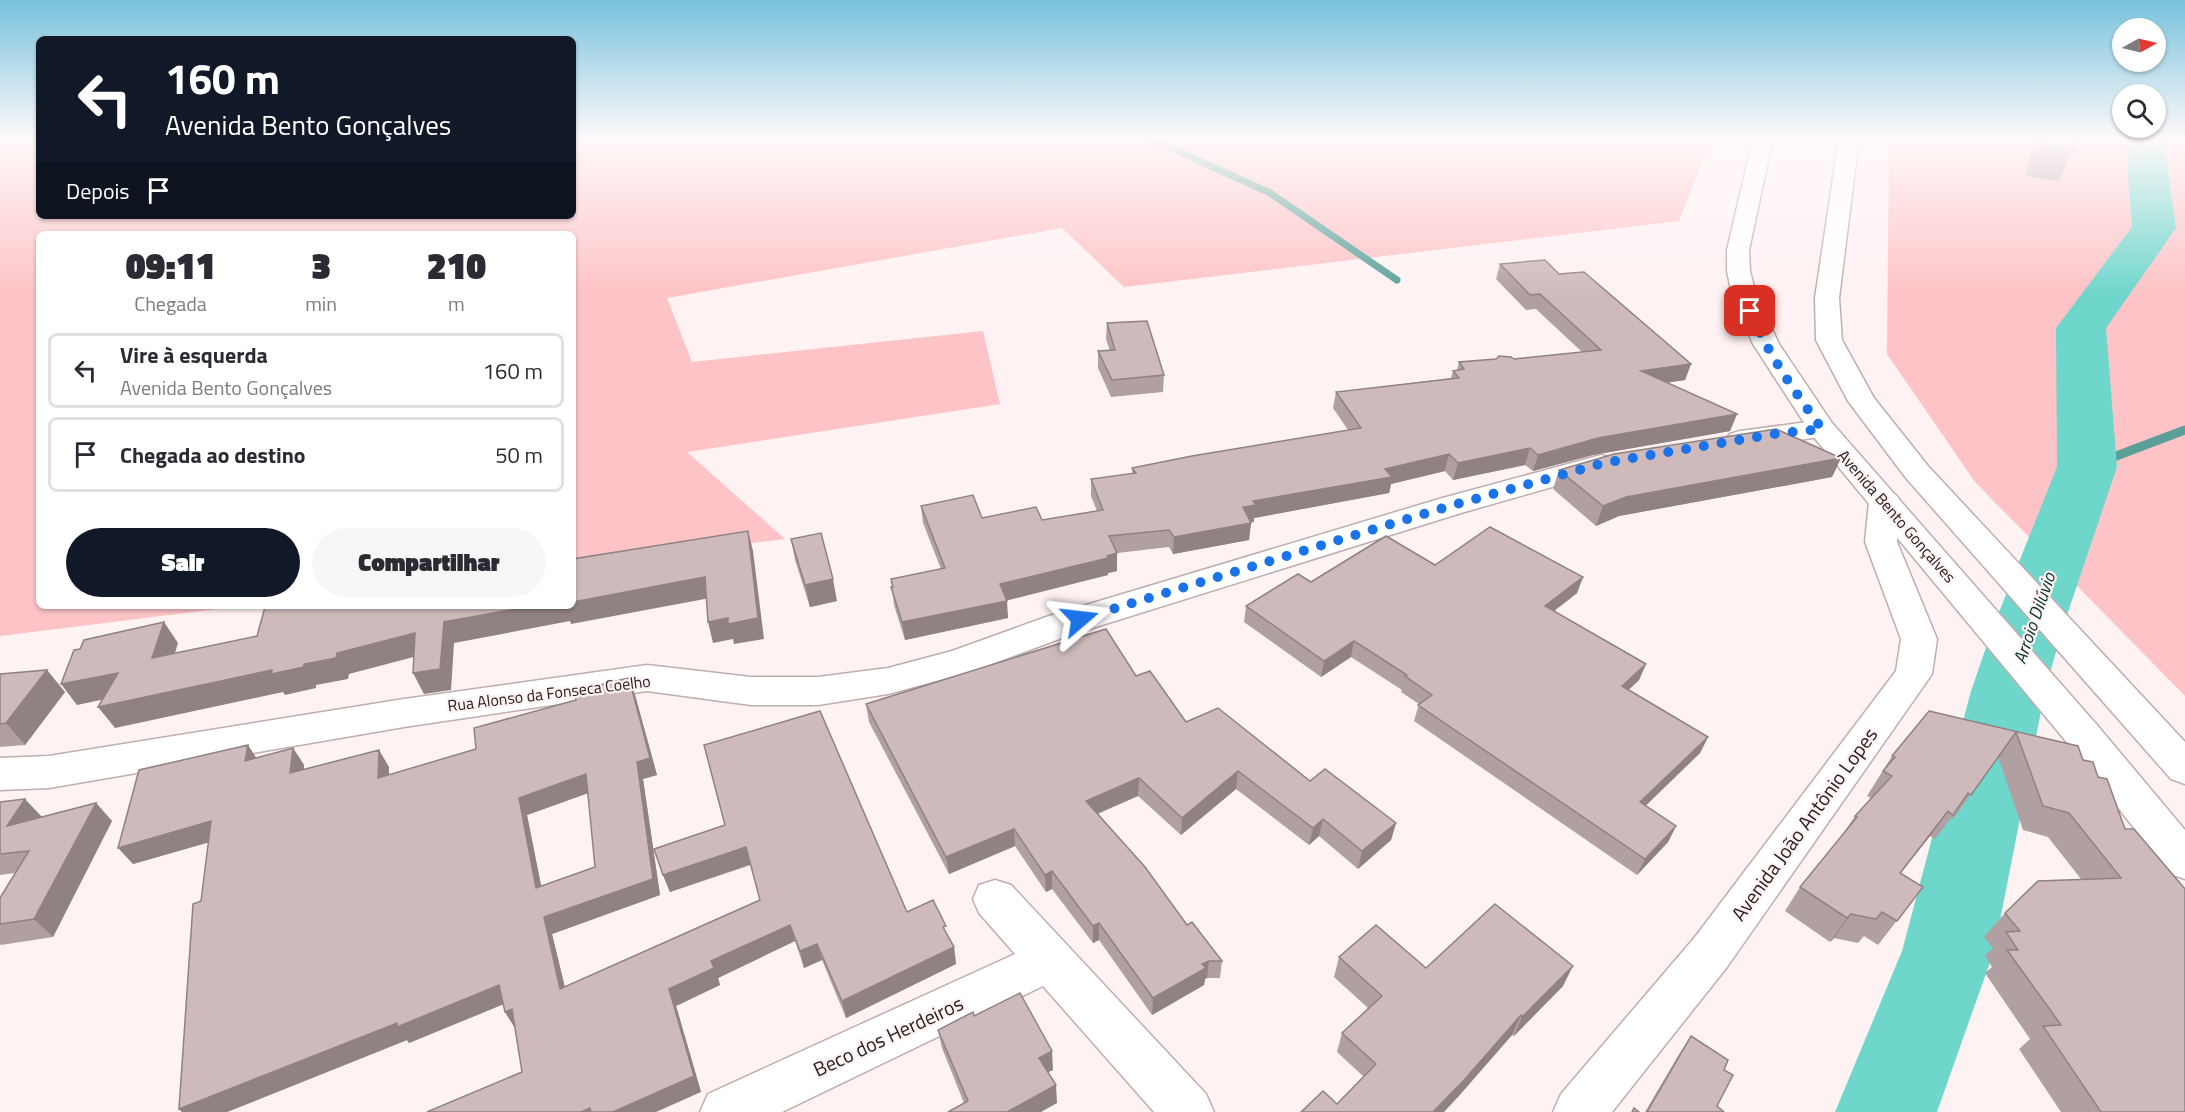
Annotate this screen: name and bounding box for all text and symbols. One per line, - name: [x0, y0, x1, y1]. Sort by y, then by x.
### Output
- north arrow: [2112, 18, 2166, 72]
- map controls: [2112, 18, 2166, 138]
- text: 160 m: [165, 46, 280, 110]
- icon: left: [66, 60, 144, 138]
- button: search: [2112, 84, 2166, 138]
- text: Avenida Bento Gonçalves: [165, 104, 451, 145]
- text: Depois: [66, 174, 130, 208]
- icon: arrive: [142, 174, 175, 207]
- text: 09:11: [126, 238, 215, 293]
- text: 3: [311, 238, 331, 293]
- text: 210: [427, 238, 486, 293]
- pin: [1724, 285, 1775, 336]
- text: Chegada: [134, 288, 207, 319]
- text: min: [305, 288, 337, 319]
- text: m: [448, 288, 465, 319]
- icon: arrive: [1733, 294, 1766, 327]
- text: Vire à esquerda: [120, 338, 268, 372]
- icon: left: [69, 354, 102, 387]
- text: 160 m: [483, 354, 543, 388]
- text: Avenida Bento Gonçalves: [120, 372, 332, 403]
- icon: arrive: [69, 438, 102, 471]
- text: Chegada ao destino: [120, 438, 306, 472]
- text: 50 m: [495, 438, 543, 472]
- street label: Avenida Bento Gonçalves: [1832, 444, 1962, 588]
- button: Sair: [66, 528, 300, 597]
- button: Compartilhar: [312, 528, 546, 597]
- water label: Arroio Dilúvio: [2006, 568, 2063, 667]
- position arrow: [1048, 587, 1112, 651]
- street label: Rua Alonso da Fonseca Coelho: [446, 669, 652, 717]
- street label: Avenida João Antônio Lopes: [1723, 721, 1885, 927]
- street label: Beco dos Herdeiros: [808, 988, 968, 1084]

